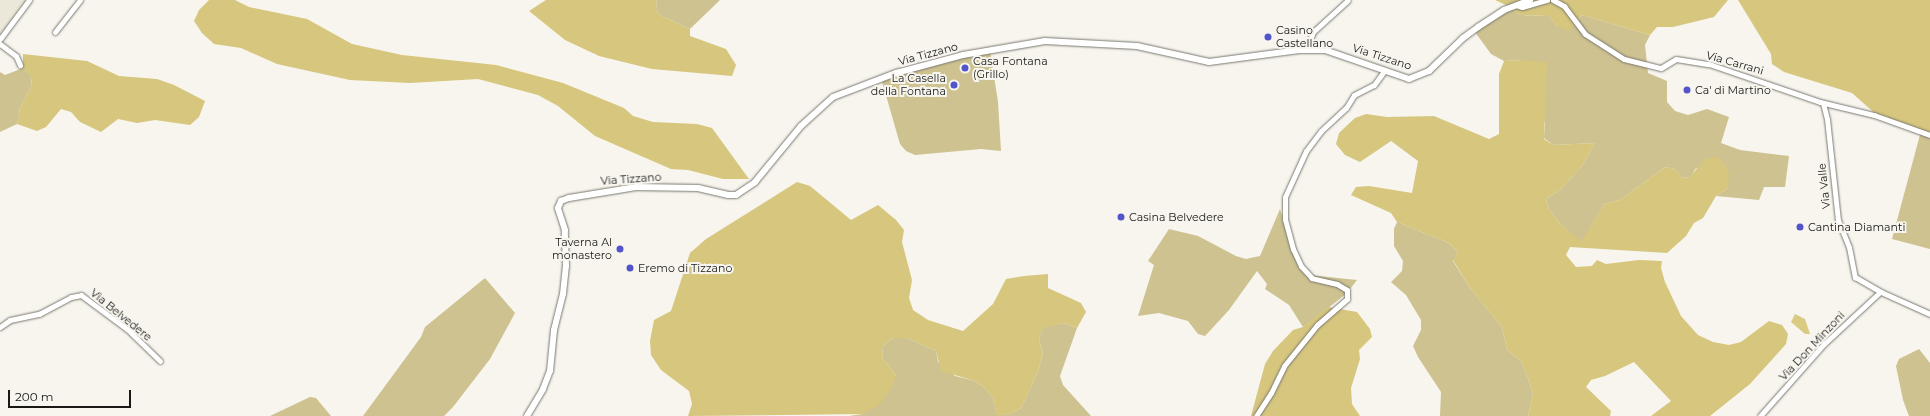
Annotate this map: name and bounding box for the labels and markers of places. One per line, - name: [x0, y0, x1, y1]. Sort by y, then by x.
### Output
- place label: Casino Castellano: [1276, 24, 1333, 50]
- marker: Casino Castellano: [1263, 32, 1273, 42]
- place label: Casa Fontana (Grillo): [973, 55, 1048, 81]
- marker: Casa Fontana (Grillo): [960, 63, 970, 73]
- place label: La Casella della Fontana: [871, 72, 946, 98]
- marker: La Casella della Fontana: [949, 80, 959, 90]
- place label: Ca' di Martino: [1695, 83, 1771, 97]
- marker: Ca' di Martino: [1682, 85, 1692, 95]
- place label: Casina Belvedere: [1129, 210, 1224, 224]
- marker: Casina Belvedere: [1116, 212, 1126, 222]
- place label: Cantina Diamanti: [1808, 220, 1905, 234]
- marker: Cantina Diamanti: [1795, 222, 1805, 232]
- place label: Taverna Al monastero: [552, 236, 612, 262]
- marker: Taverna Al monastero: [615, 244, 625, 254]
- place label: Eremo di Tizzano: [638, 261, 732, 275]
- marker: Eremo di Tizzano: [625, 263, 635, 273]

